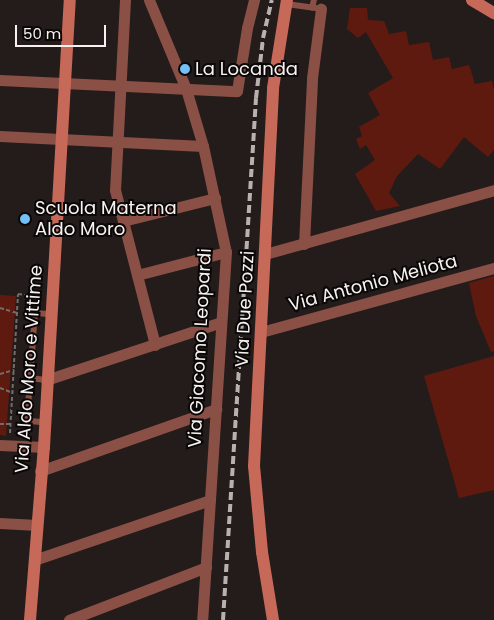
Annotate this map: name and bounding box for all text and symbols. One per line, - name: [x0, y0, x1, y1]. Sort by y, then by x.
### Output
- scale bar: [18, 15, 109, 47]
- text: 50 m: [23, 23, 61, 44]
- place label: La Locanda: [195, 58, 298, 80]
- marker: La Locanda: [179, 63, 191, 75]
- place label: Scuola Materna Aldo Moro: [35, 198, 177, 240]
- marker: Scuola Materna Aldo Moro: [19, 213, 31, 225]
- street label: Via Giacomo Leopardi: [184, 248, 216, 448]
- street label: Via Due Pozzi: [231, 250, 259, 368]
- street label: Via Antonio Meliota: [286, 250, 460, 316]
- street label: Via Aldo Moro e Vittime: [11, 264, 47, 474]

